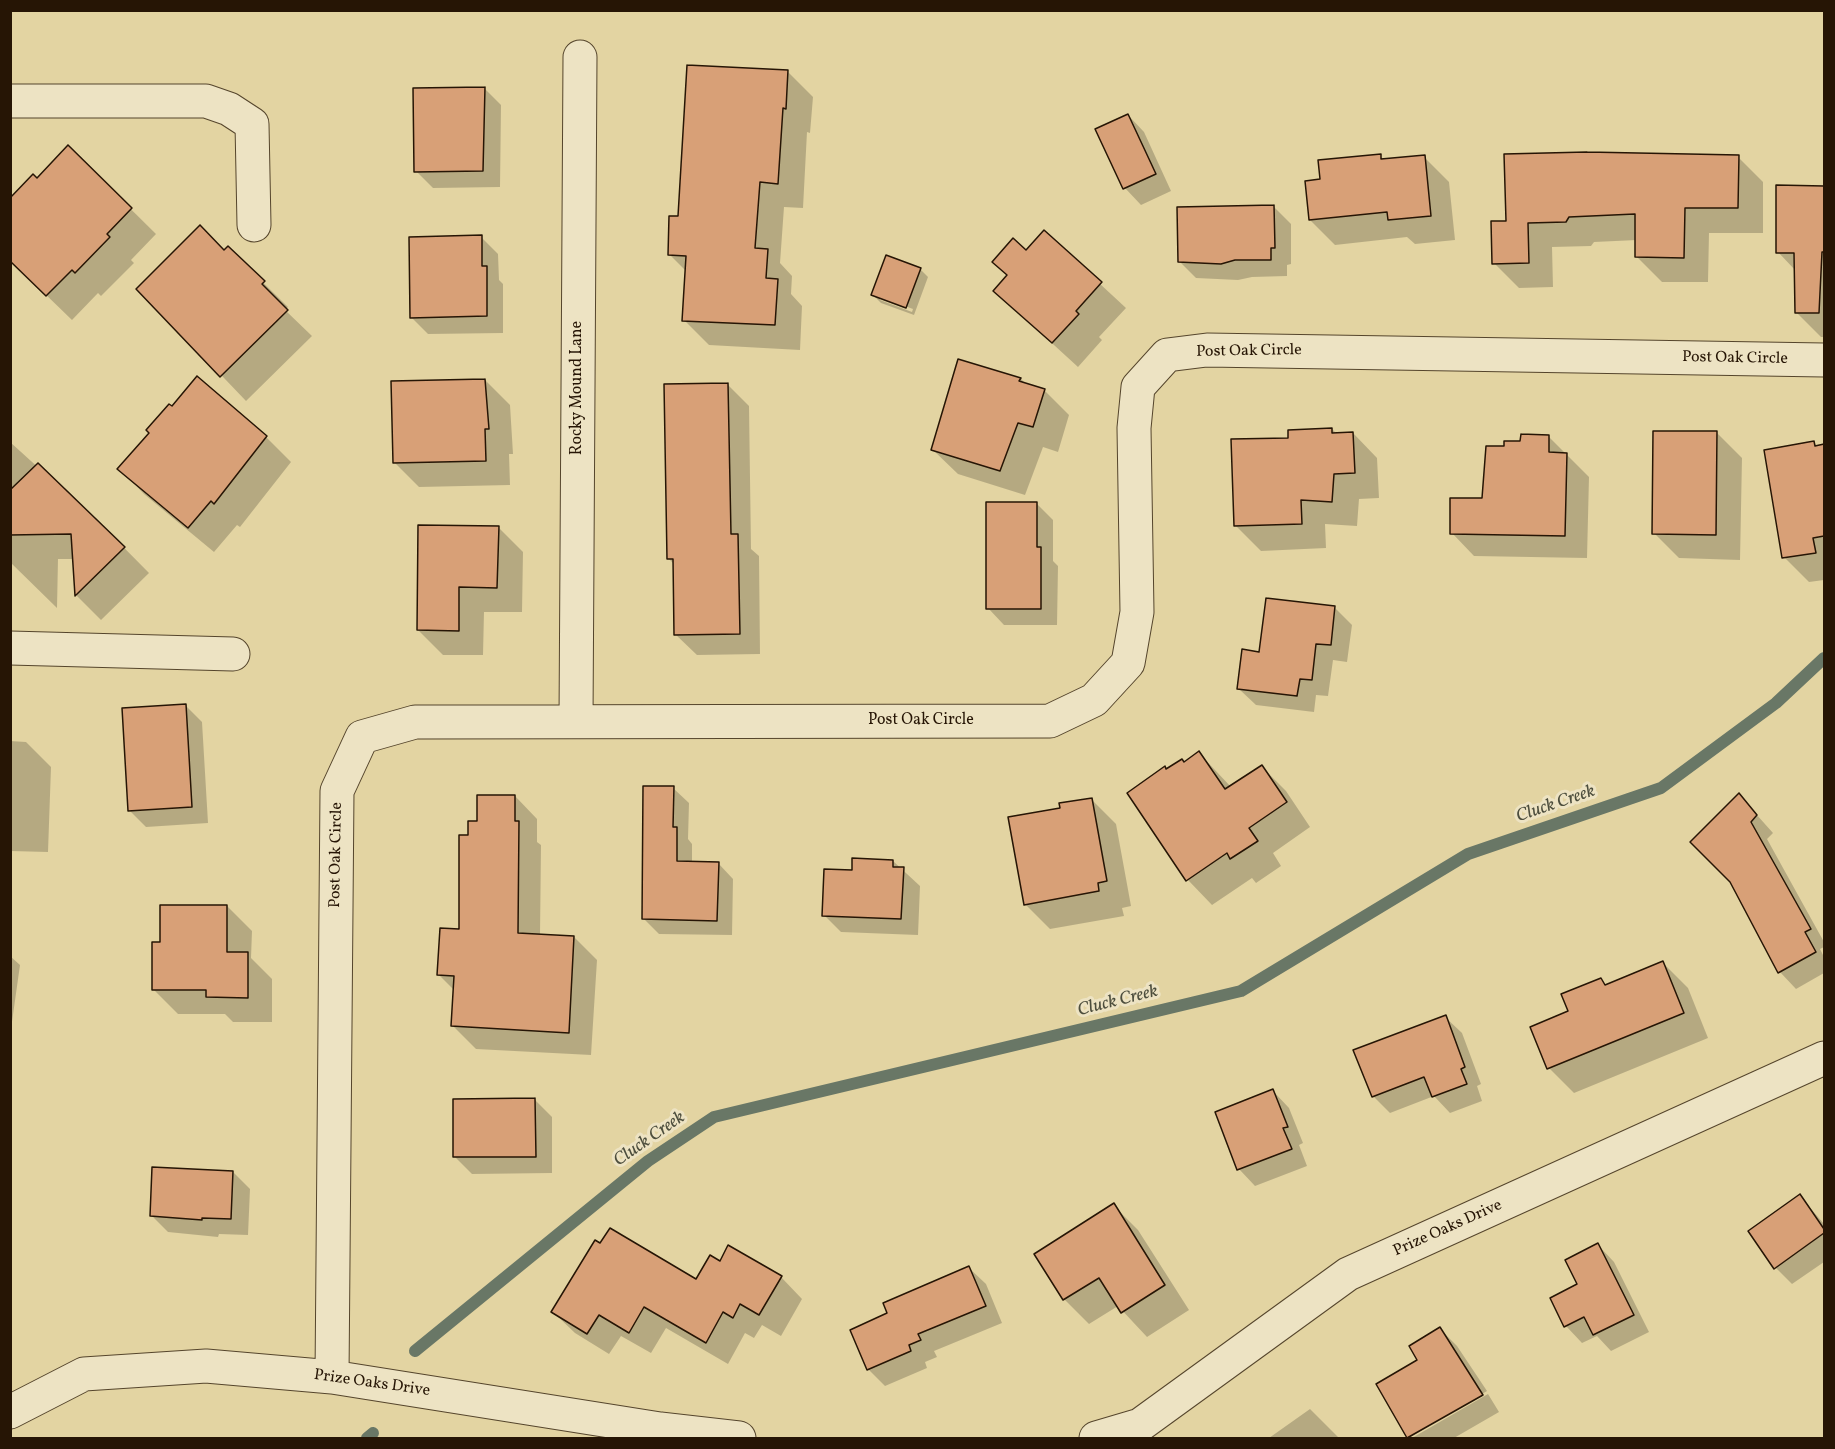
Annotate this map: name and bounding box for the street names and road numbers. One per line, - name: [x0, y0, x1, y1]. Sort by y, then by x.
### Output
- street label: Rocky Mound Lane: [568, 321, 588, 455]
- street label: Post Oak Circle: [1196, 341, 1302, 363]
- street label: Post Oak Circle: [1682, 348, 1788, 370]
- street label: Post Oak Circle: [868, 711, 974, 731]
- street label: Post Oak Circle: [326, 802, 348, 908]
- street label: Prize Oaks Drive: [1391, 1196, 1505, 1262]
- street label: Prize Oaks Drive: [313, 1366, 431, 1402]

